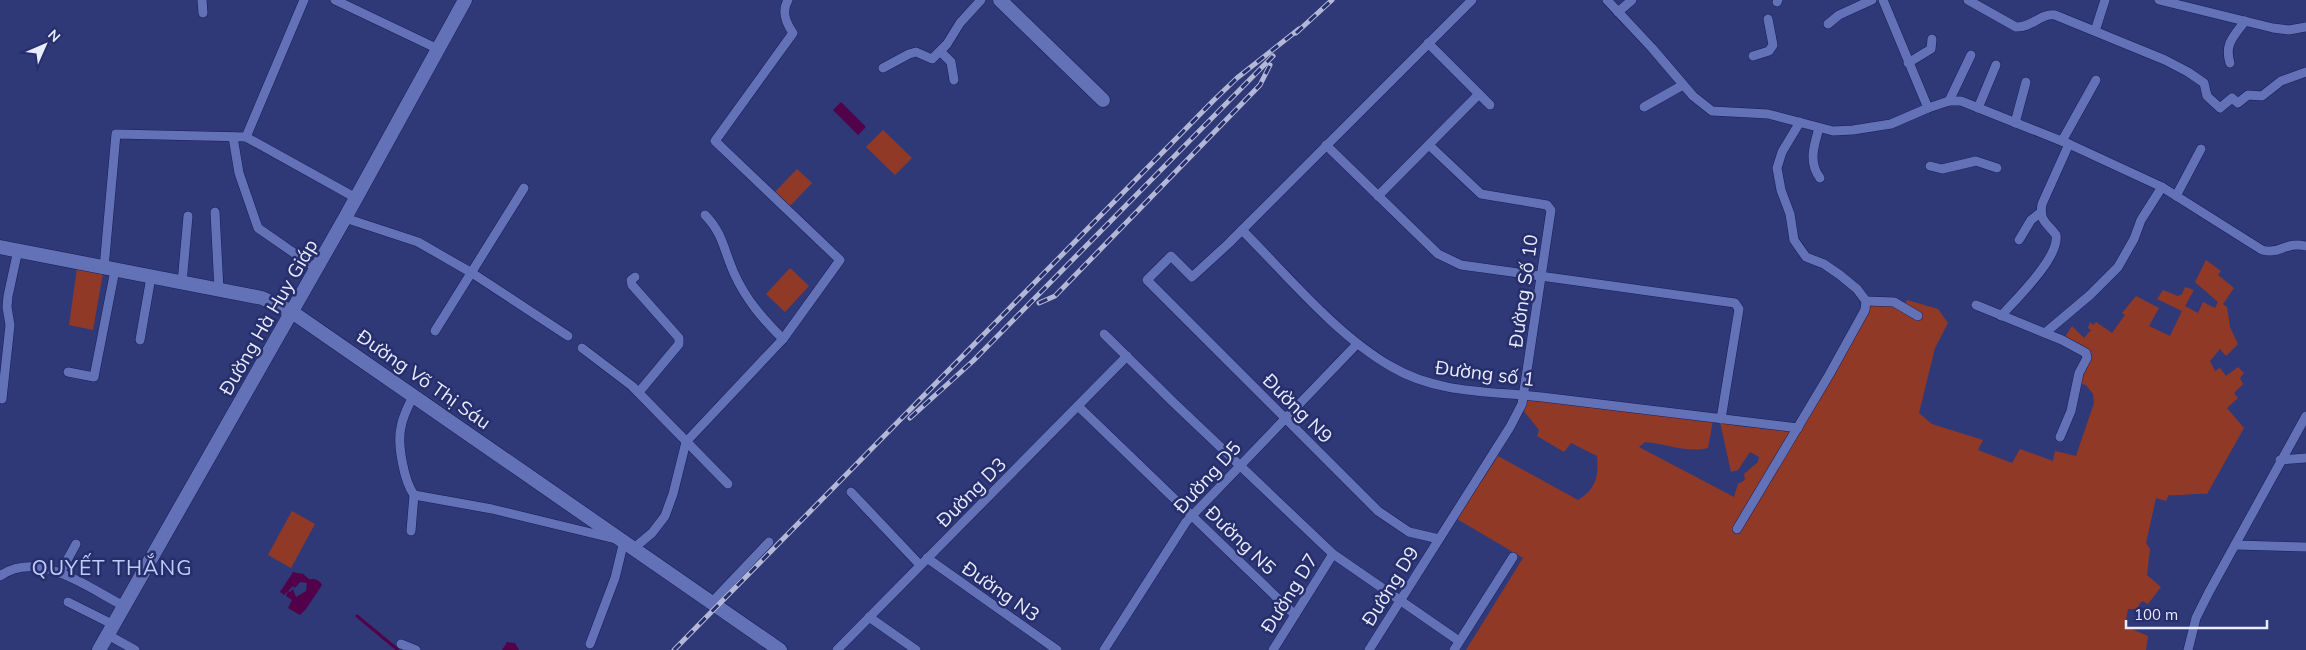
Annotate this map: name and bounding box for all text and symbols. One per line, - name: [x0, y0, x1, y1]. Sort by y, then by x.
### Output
- north arrow: [20, 20, 70, 70]
- text: N: [44, 26, 64, 46]
- street label: Đường Số 10: [1503, 233, 1543, 349]
- street label: Đường Hà Huy Giáp: [214, 235, 322, 399]
- street label: Đường Võ Thị Sáu: [352, 324, 496, 434]
- street label: Đường số 1: [1434, 355, 1536, 391]
- street label: Đường N9: [1258, 368, 1338, 448]
- street label: Đường D5: [1168, 436, 1246, 518]
- street label: Đường D3: [931, 452, 1011, 532]
- street label: Đường N5: [1201, 500, 1281, 580]
- street label: Đường D9: [1356, 542, 1424, 630]
- street label: Đường D7: [1255, 549, 1323, 637]
- district label: QUYẾT THẮNG: [31, 553, 193, 580]
- street label: Đường N3: [958, 556, 1044, 626]
- scale bar: [2126, 598, 2267, 630]
- text: 100 m: [2134, 605, 2178, 624]

